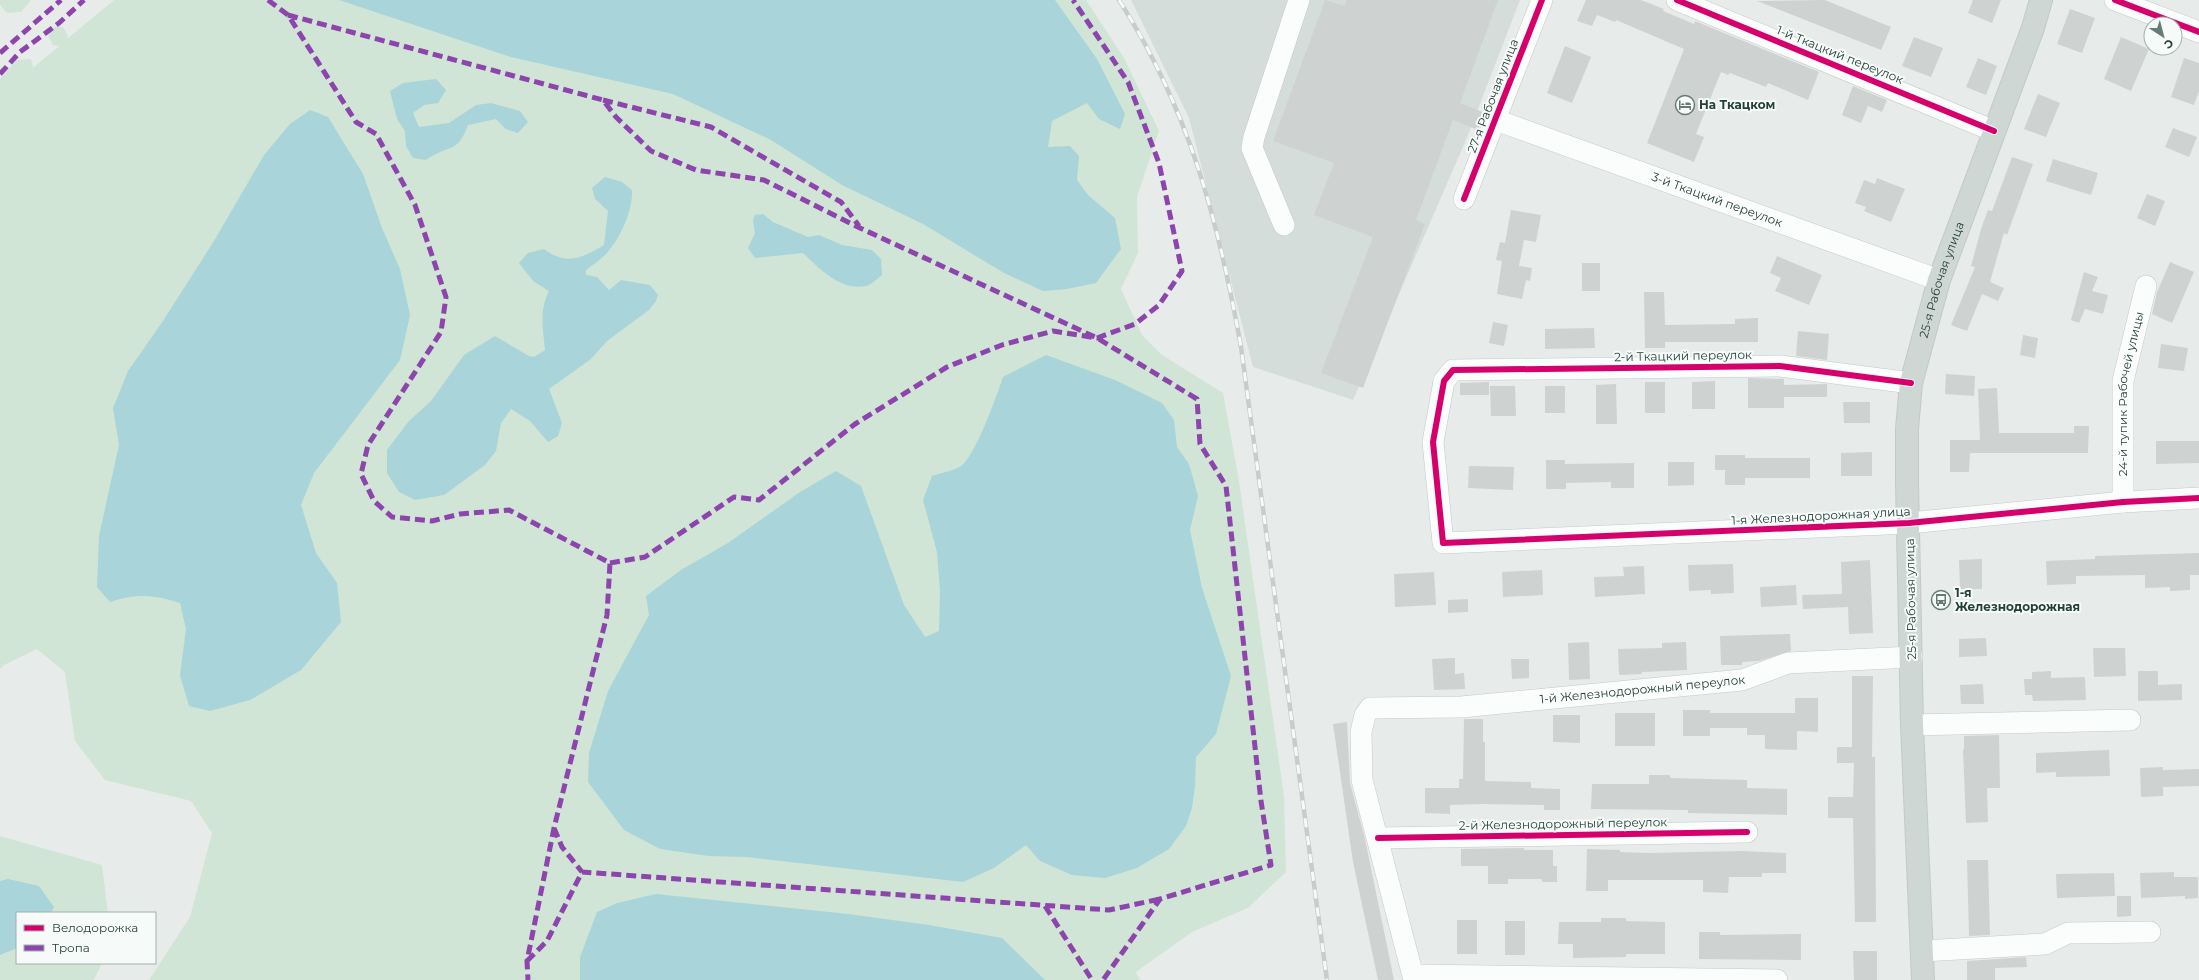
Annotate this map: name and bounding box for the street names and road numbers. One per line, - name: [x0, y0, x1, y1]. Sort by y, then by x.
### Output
- street label: 1-й Ткацкий переулок: [1775, 22, 1906, 87]
- street label: 27-я Рабочая улица: [1464, 37, 1521, 155]
- street label: 3-й Ткацкий переулок: [1650, 169, 1785, 230]
- street label: 25-я Рабочая улица: [1916, 220, 1967, 340]
- street label: 24-й тупик Рабочей улицы: [2115, 310, 2147, 476]
- street label: 2-й Ткацкий переулок: [1614, 347, 1752, 364]
- street label: 1-я Железнодорожная улица: [1731, 503, 1911, 528]
- street label: 25-я Рабочая улица: [1902, 538, 1919, 660]
- street label: 1-й Железнодорожный переулок: [1539, 672, 1746, 706]
- street label: 2-й Железнодорожный переулок: [1459, 814, 1667, 833]

